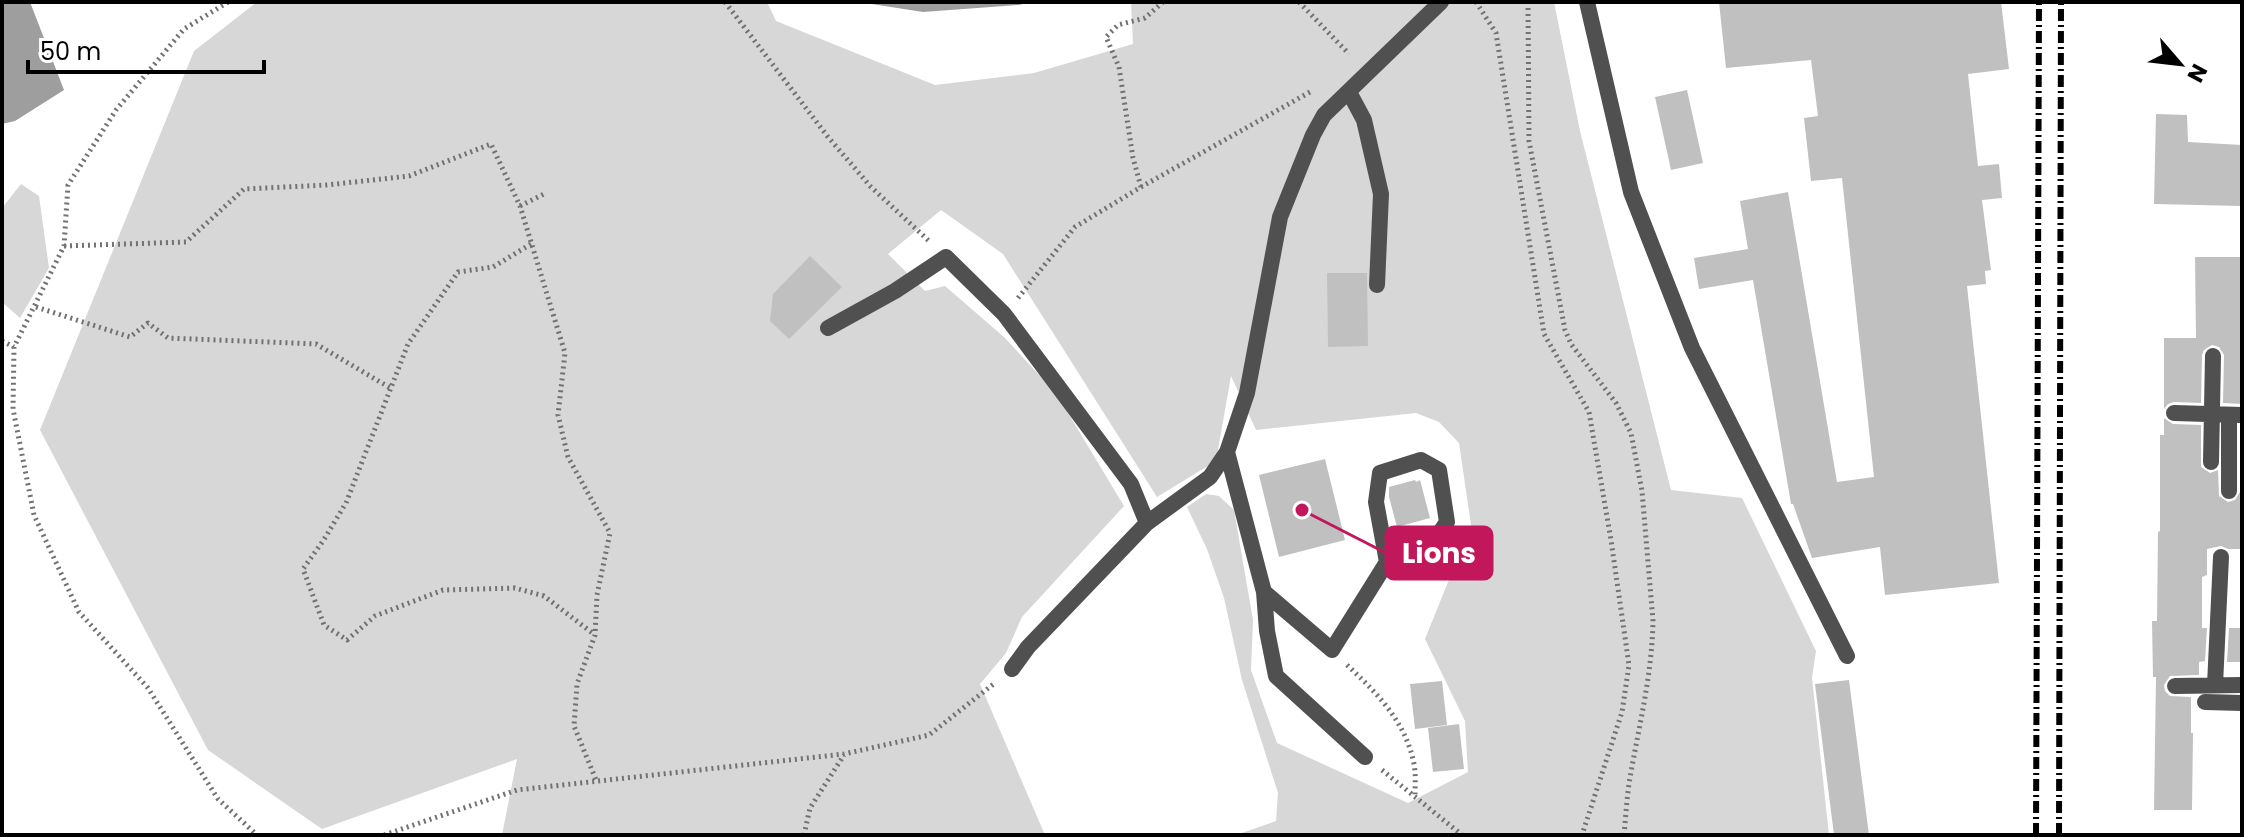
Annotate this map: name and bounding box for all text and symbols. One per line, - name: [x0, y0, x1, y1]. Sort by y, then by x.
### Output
- scale bar: [28, 24, 264, 74]
- north arrow: [2140, 24, 2220, 104]
- text: 50 m: [40, 35, 101, 68]
- text: N: [2180, 59, 2215, 88]
- callout: Lions: [1386, 527, 1492, 579]
- text: Lions: [1402, 534, 1476, 573]

